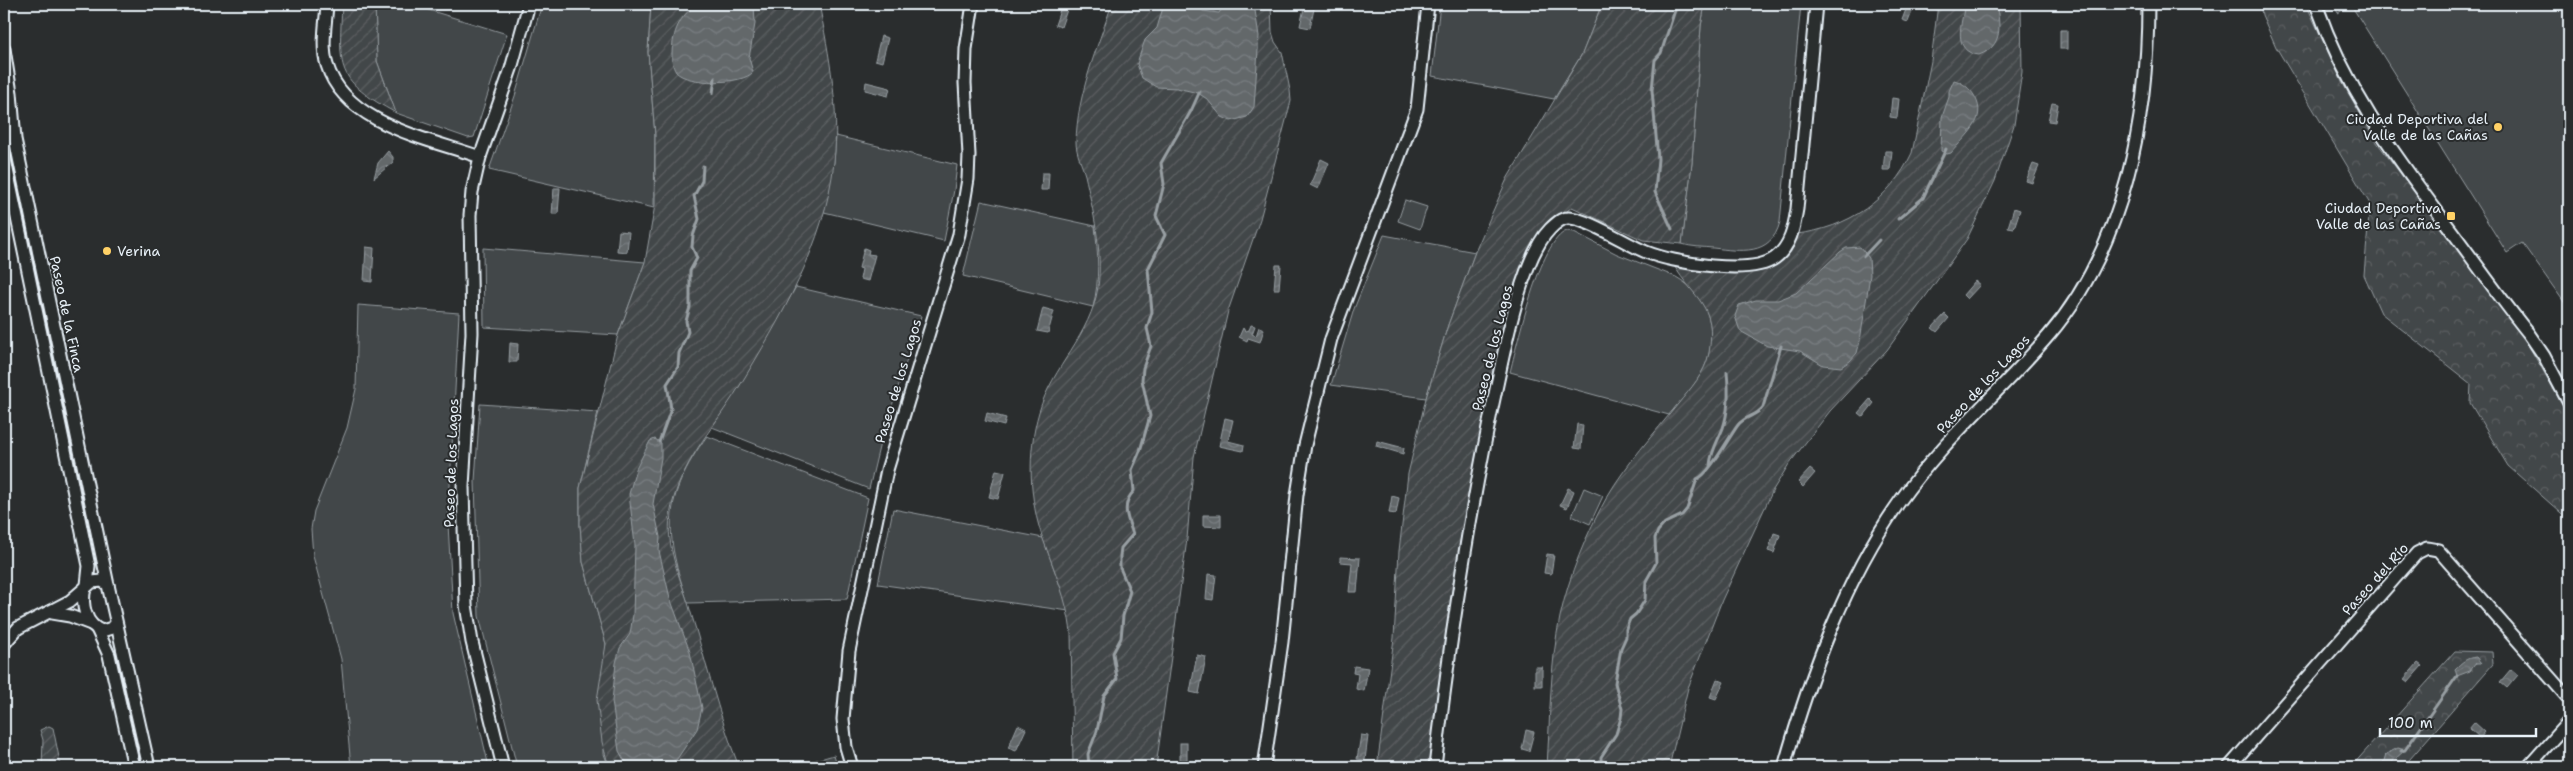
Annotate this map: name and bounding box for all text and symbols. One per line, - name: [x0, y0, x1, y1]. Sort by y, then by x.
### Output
- place label: Ciudad Deportiva del Valle de las Cañas: [2346, 110, 2489, 144]
- marker: Ciudad Deportiva del Valle de las Cañas: [2492, 121, 2504, 133]
- place label: Ciudad Deportiva Valle de las Cañas: [2316, 199, 2441, 233]
- marker: Ciudad Deportiva Valle de las Cañas: [2445, 210, 2457, 222]
- place label: Verina: [117, 242, 160, 260]
- marker: Verina: [101, 245, 113, 257]
- street label: Paseo de la Finca: [46, 254, 88, 374]
- street label: Paseo de los Lagos: [1468, 283, 1516, 413]
- street label: Paseo de los Lagos: [871, 317, 925, 445]
- street label: Paseo de los Lagos: [1932, 331, 2034, 437]
- street label: Paseo de los Lagos: [440, 398, 462, 528]
- street label: Paseo del Río: [2338, 539, 2412, 619]
- scale bar: [2380, 706, 2537, 738]
- text: 100 m: [2388, 713, 2433, 733]

